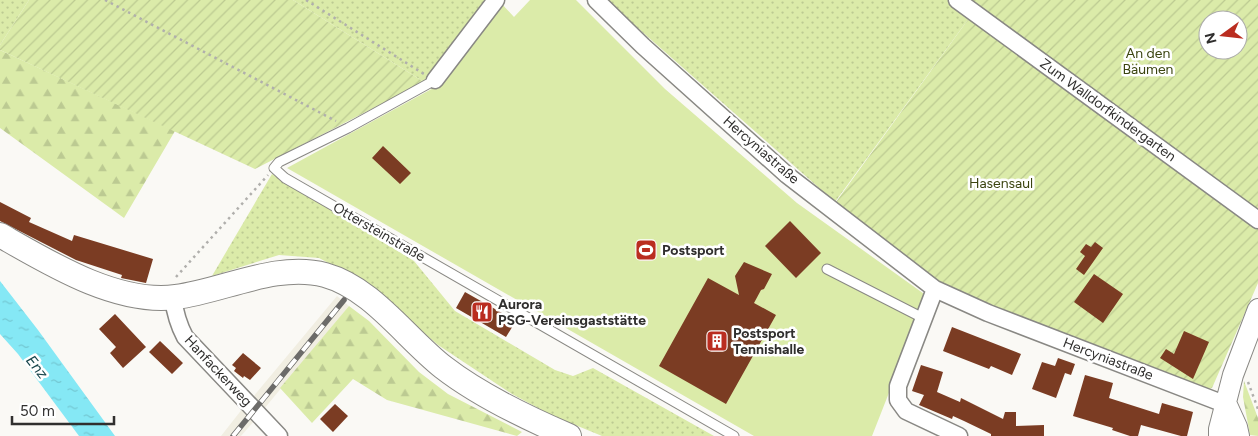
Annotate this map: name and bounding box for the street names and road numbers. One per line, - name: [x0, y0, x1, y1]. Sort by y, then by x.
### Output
- street label: Zum Walldorfkindergarten: [1037, 55, 1179, 165]
- street label: Hercyniastraße: [720, 112, 803, 188]
- street label: Ottersteinstraße: [330, 199, 428, 265]
- street label: Hanfackerweg: [181, 332, 255, 410]
- street label: Hercyniastraße: [1061, 334, 1156, 384]

